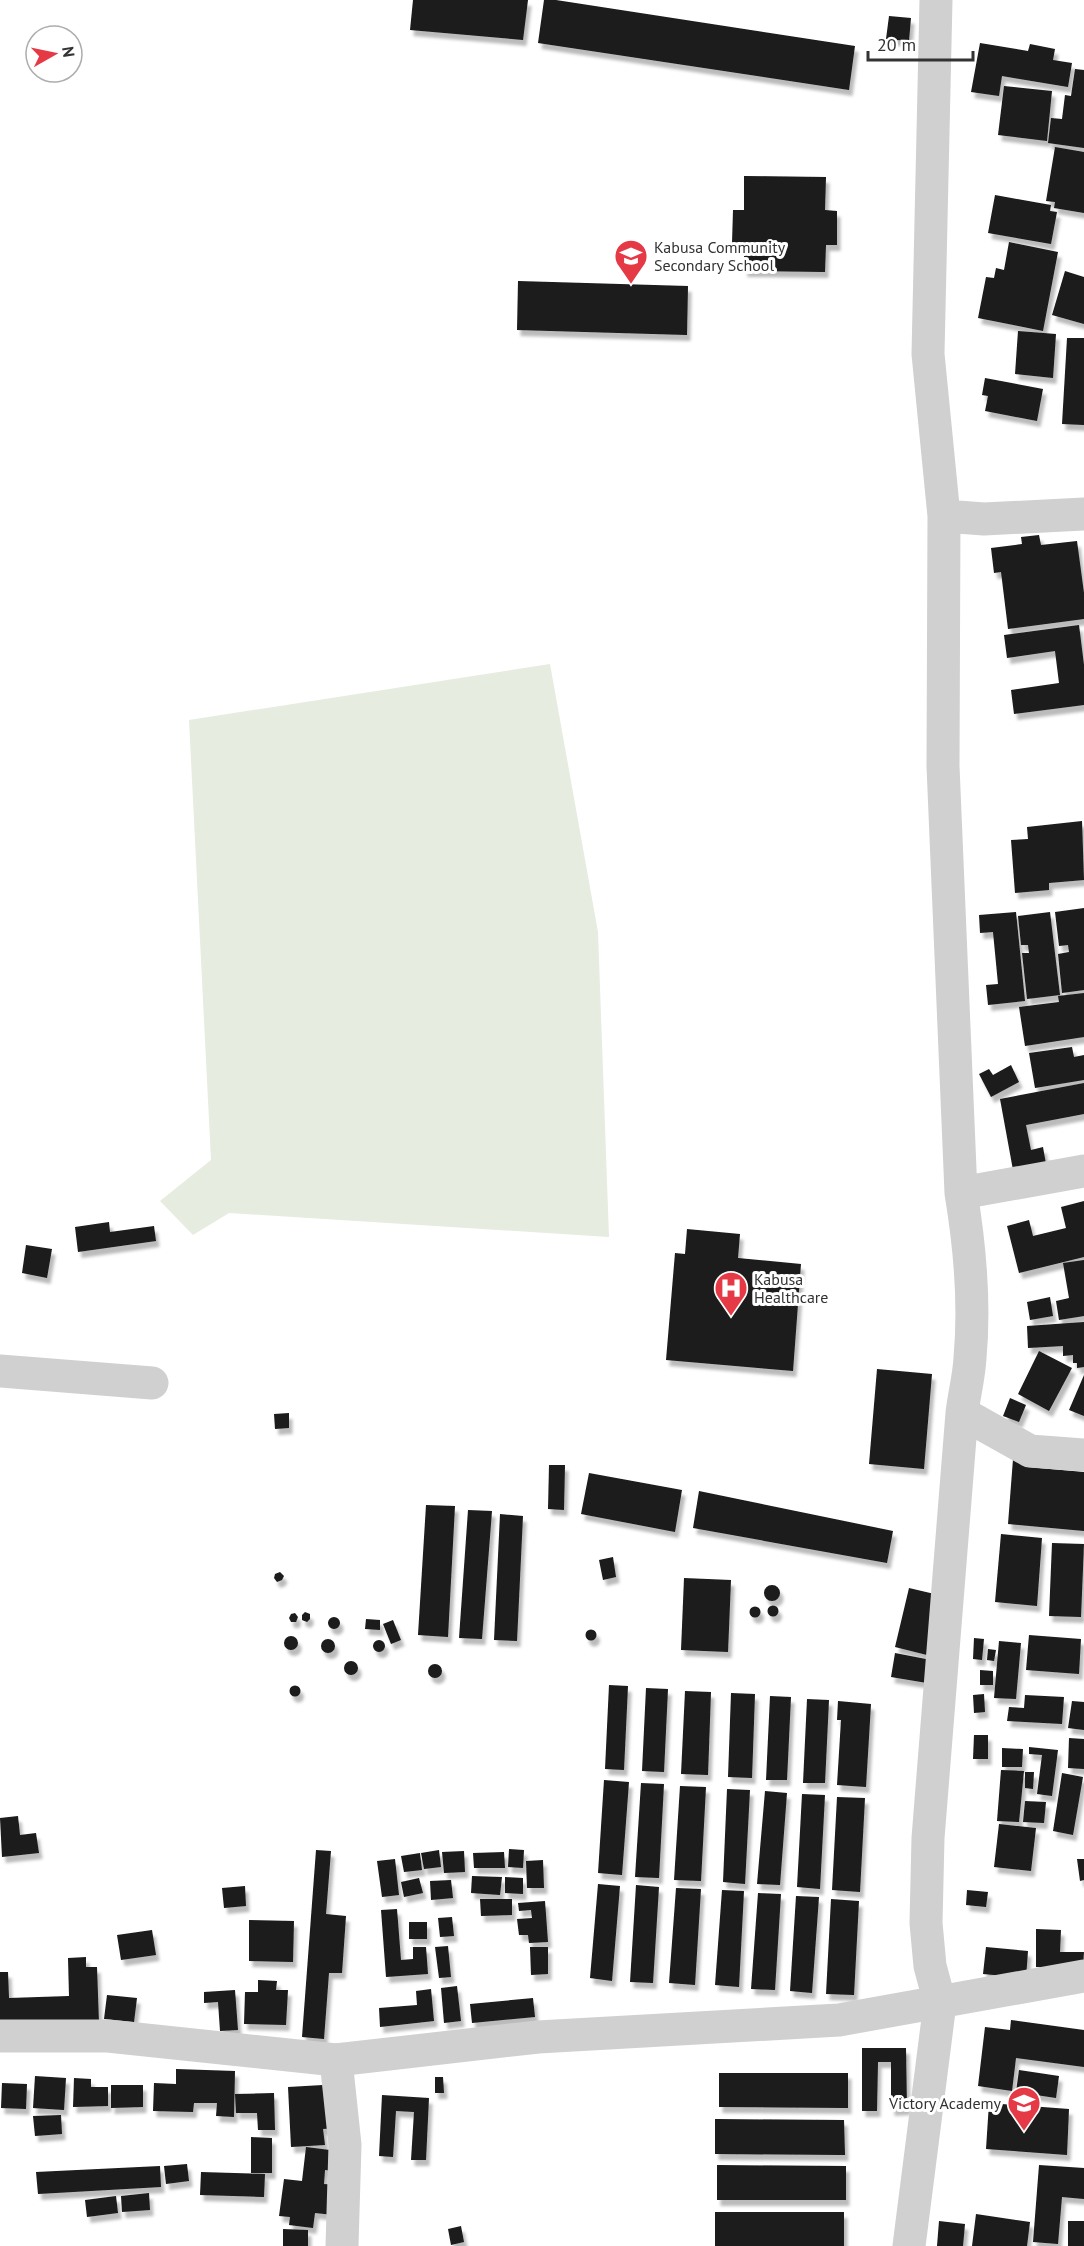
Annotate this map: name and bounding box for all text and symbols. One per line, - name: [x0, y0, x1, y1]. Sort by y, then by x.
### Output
- north arrow: [24, 24, 84, 84]
- scale bar: [868, 24, 973, 62]
- text: 20 m: [877, 33, 916, 56]
- text: N: [58, 45, 80, 58]
- place label: Kabusa Community Secondary School: [654, 237, 786, 275]
- school or university icon: Kabusa Community Secondary School: [613, 238, 649, 285]
- place label: Kabusa Healthcare: [754, 1269, 828, 1307]
- hospital icon: Kabusa Healthcare: [713, 1270, 749, 1317]
- school or university icon: Victory Academy: [1006, 2085, 1042, 2132]
- place label: Victory Academy: [888, 2093, 1002, 2113]

